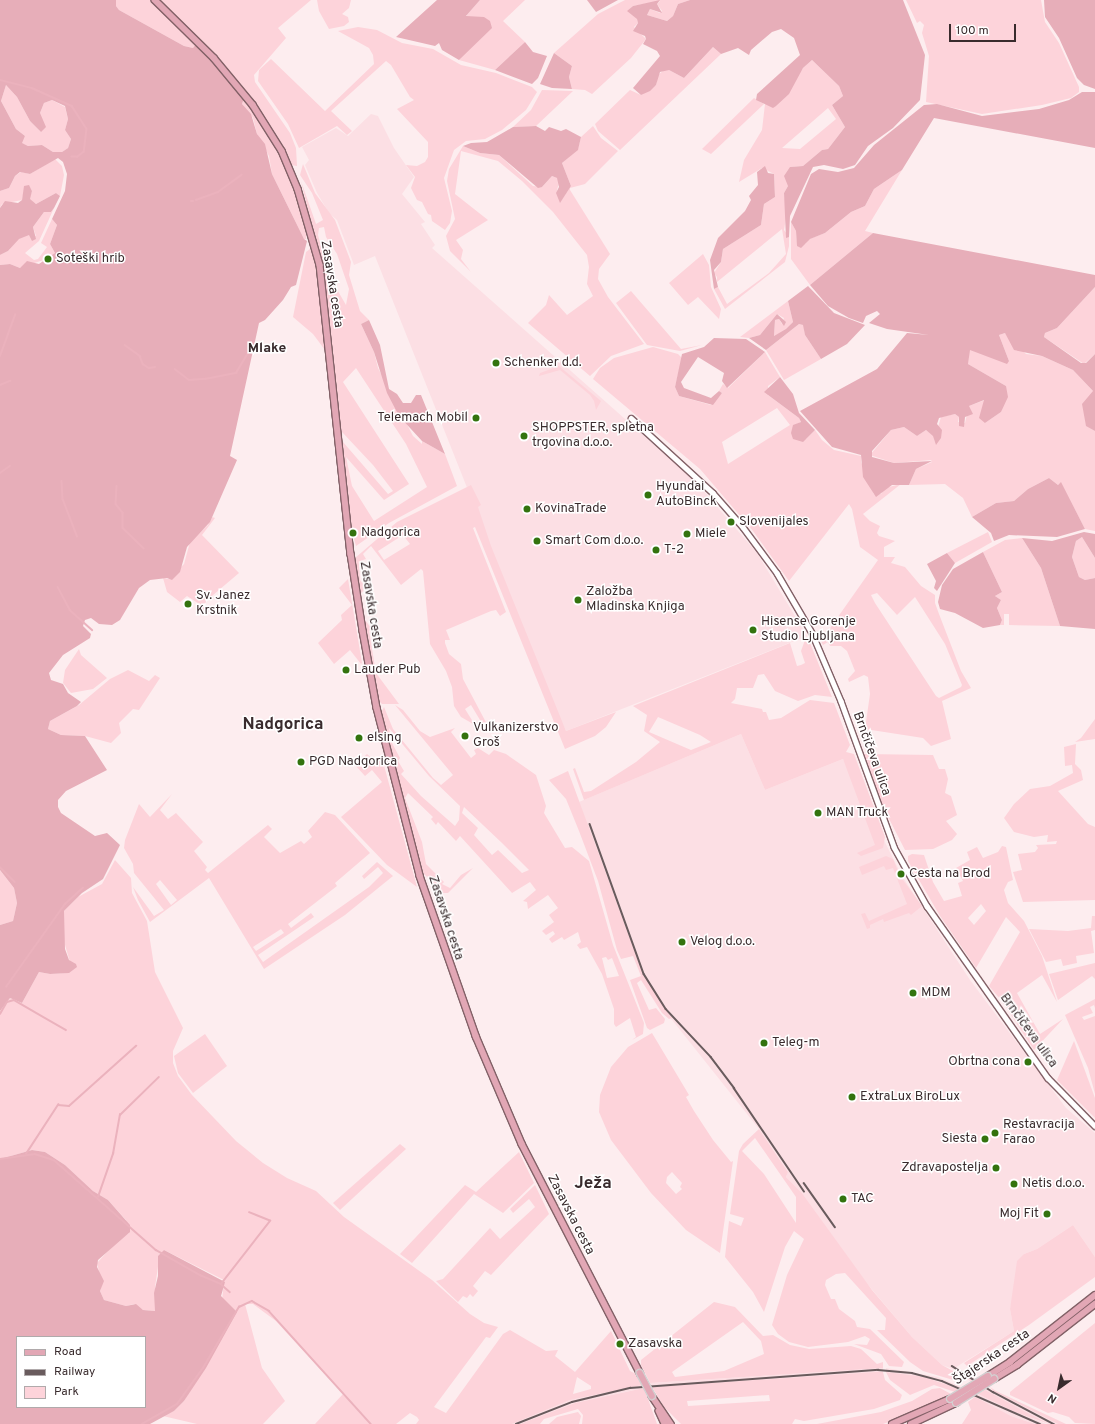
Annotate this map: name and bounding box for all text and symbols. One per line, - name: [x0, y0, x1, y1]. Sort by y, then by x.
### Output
- scale bar: [951, 16, 1018, 42]
- text: 100 m: [956, 23, 989, 39]
- street label: Zasavska cesta: [316, 239, 346, 329]
- place label: Soteški hrib: [56, 251, 125, 267]
- marker: Soteški hrib: [43, 254, 53, 264]
- district label: Mlake: [248, 341, 286, 357]
- place label: Schenker d.d.: [504, 355, 582, 371]
- marker: Schenker d.d.: [491, 358, 501, 368]
- place label: Telemach Mobil: [377, 410, 468, 426]
- marker: Telemach Mobil: [471, 413, 481, 423]
- place label: SHOPPSTER, spletna trgovina d.o.o.: [532, 421, 654, 452]
- marker: SHOPPSTER, spletna trgovina d.o.o.: [519, 431, 529, 441]
- place label: Hyundai AutoBinck: [656, 480, 717, 511]
- marker: Hyundai AutoBinck: [643, 490, 653, 500]
- place label: KovinaTrade: [535, 501, 607, 517]
- marker: KovinaTrade: [522, 504, 532, 514]
- place label: Slovenijales: [739, 514, 809, 530]
- marker: Slovenijales: [726, 517, 736, 527]
- place label: Nadgorica: [361, 525, 420, 541]
- place label: Miele: [695, 526, 726, 542]
- marker: Nadgorica: [348, 528, 358, 538]
- marker: Miele: [682, 529, 692, 539]
- place label: Smart Com d.o.o.: [545, 533, 643, 549]
- marker: Smart Com d.o.o.: [532, 536, 542, 546]
- place label: T-2: [664, 542, 684, 558]
- marker: T-2: [651, 545, 661, 555]
- street label: Zasavska cesta: [355, 560, 385, 650]
- place label: Založba Mladinska Knjiga: [586, 585, 685, 616]
- place label: Sv. Janez Krstnik: [196, 589, 250, 620]
- marker: Založba Mladinska Knjiga: [573, 595, 583, 605]
- marker: Sv. Janez Krstnik: [183, 599, 193, 609]
- place label: Hisense Gorenje Studio Ljubljana: [761, 615, 856, 646]
- marker: Hisense Gorenje Studio Ljubljana: [748, 625, 758, 635]
- place label: Lauder Pub: [354, 662, 421, 678]
- marker: Lauder Pub: [341, 665, 351, 675]
- street label: Brnčičeva ulica: [849, 710, 893, 798]
- district label: Nadgorica: [242, 716, 324, 736]
- place label: Vulkanizerstvo Groš: [473, 721, 559, 752]
- place label: elsing: [367, 730, 402, 746]
- marker: Vulkanizerstvo Groš: [460, 731, 470, 741]
- marker: elsing: [354, 733, 364, 743]
- place label: PGD Nadgorica: [309, 754, 397, 770]
- marker: PGD Nadgorica: [296, 757, 306, 767]
- place label: MAN Truck: [826, 805, 889, 821]
- marker: MAN Truck: [813, 808, 823, 818]
- place label: Cesta na Brod: [909, 866, 990, 882]
- marker: Cesta na Brod: [896, 869, 906, 879]
- street label: Zasavska cesta: [424, 874, 466, 962]
- place label: Velog d.o.o.: [690, 934, 755, 950]
- marker: Velog d.o.o.: [677, 937, 687, 947]
- place label: MDM: [921, 985, 951, 1001]
- marker: MDM: [908, 988, 918, 998]
- street label: Brnčičeva ulica: [996, 991, 1060, 1071]
- place label: Teleg-m: [772, 1035, 820, 1051]
- marker: Teleg-m: [759, 1038, 769, 1048]
- place label: Obrtna cona: [948, 1054, 1020, 1070]
- marker: Obrtna cona: [1023, 1057, 1033, 1067]
- place label: ExtraLux BiroLux: [860, 1089, 960, 1105]
- marker: ExtraLux BiroLux: [847, 1092, 857, 1102]
- place label: Restavracija Farao: [1003, 1118, 1075, 1149]
- marker: Restavracija Farao: [990, 1128, 1000, 1138]
- place label: Siesta: [941, 1131, 977, 1147]
- marker: Siesta: [980, 1134, 990, 1144]
- place label: Zdravapostelja: [901, 1160, 988, 1176]
- marker: Zdravapostelja: [991, 1163, 1001, 1173]
- street label: Zasavska cesta: [543, 1172, 597, 1258]
- district label: Ježa: [574, 1175, 612, 1195]
- place label: Netis d.o.o.: [1022, 1176, 1085, 1192]
- marker: Netis d.o.o.: [1009, 1179, 1019, 1189]
- place label: TAC: [851, 1191, 874, 1207]
- marker: TAC: [838, 1194, 848, 1204]
- place label: Moj Fit: [999, 1206, 1039, 1222]
- marker: Moj Fit: [1042, 1209, 1052, 1219]
- street label: Štajerska cesta: [951, 1327, 1033, 1389]
- legend: [16, 1336, 146, 1408]
- place label: Zasavska: [628, 1336, 682, 1352]
- marker: Zasavska: [615, 1339, 625, 1349]
- text: Road: [54, 1344, 82, 1360]
- text: Railway: [54, 1364, 95, 1380]
- north arrow: [1039, 1368, 1079, 1408]
- text: Park: [54, 1384, 79, 1400]
- text: N: [1045, 1390, 1060, 1406]

